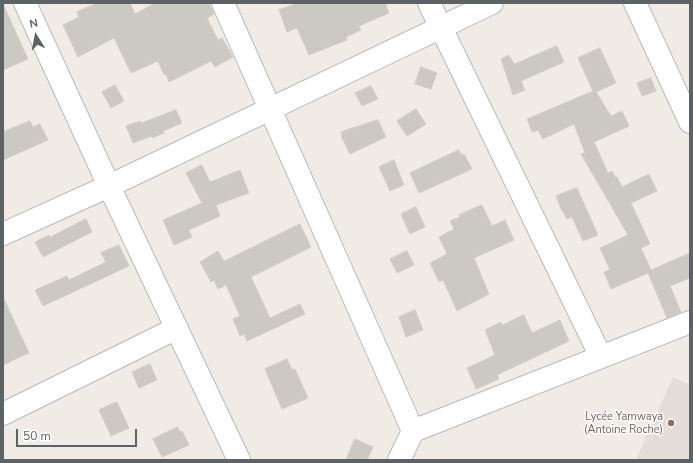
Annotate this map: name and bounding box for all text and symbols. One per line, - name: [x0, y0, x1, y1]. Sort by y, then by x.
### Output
- north arrow: [16, 16, 56, 56]
- text: N: [28, 16, 39, 32]
- place label: Lycée Yamwaya (Antoine Roche): [584, 410, 663, 436]
- marker: Lycée Yamwaya (Antoine Roche): [666, 418, 676, 428]
- scale bar: [18, 421, 139, 447]
- text: 50 m: [23, 428, 51, 444]

